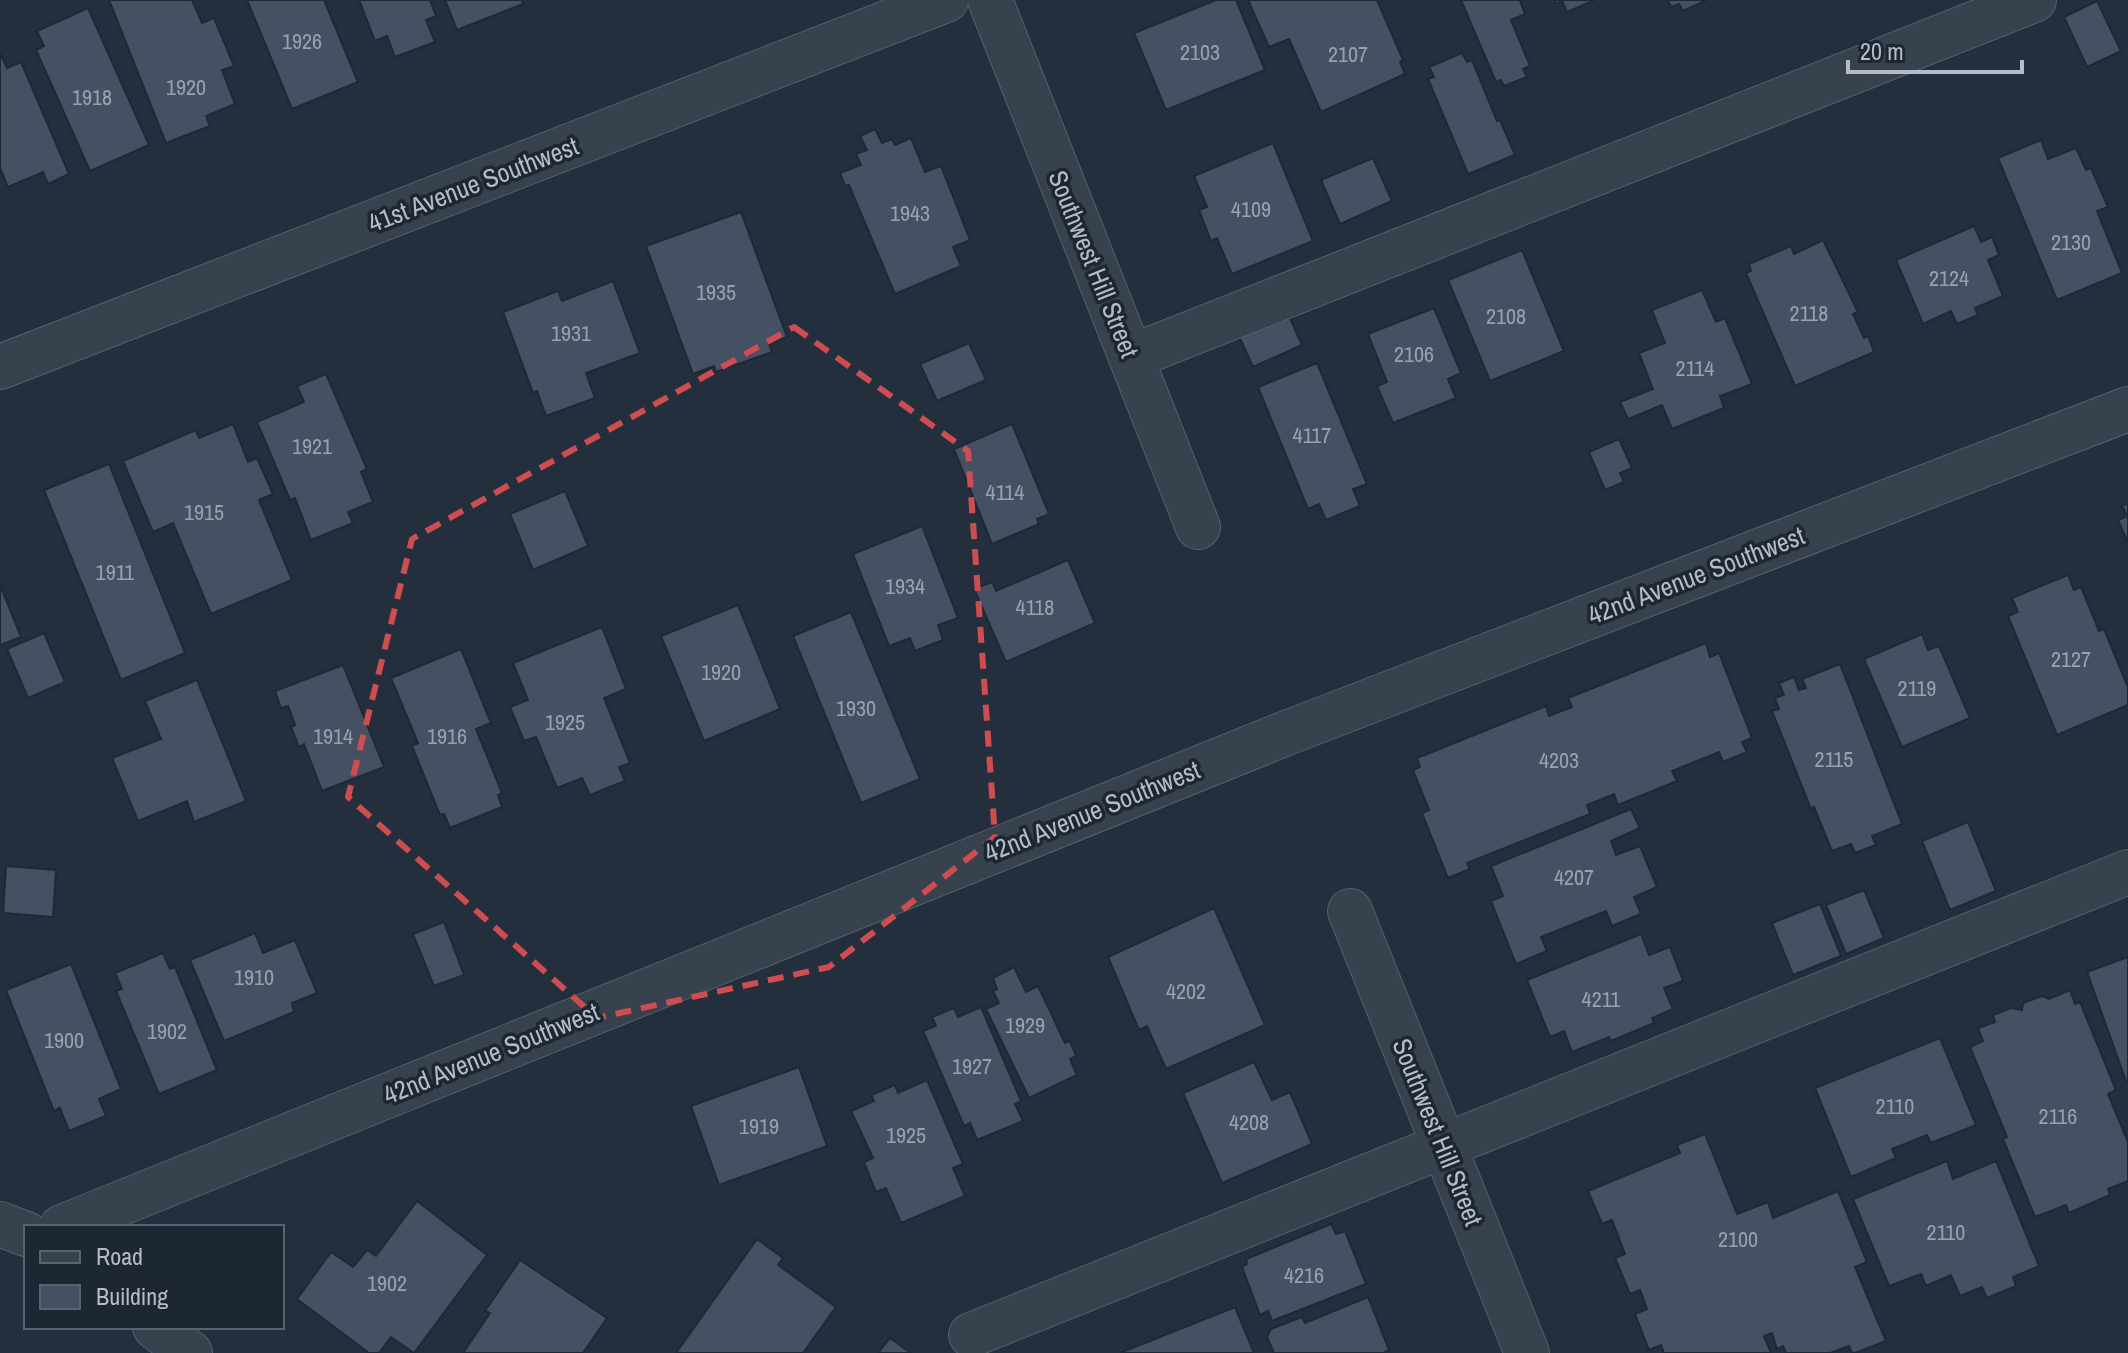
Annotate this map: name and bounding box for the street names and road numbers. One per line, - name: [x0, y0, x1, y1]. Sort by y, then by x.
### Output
- street label: 41st Avenue Southwest: [363, 128, 583, 240]
- street label: Southwest Hill Street: [1040, 165, 1148, 363]
- street label: 42nd Avenue Southwest: [1583, 517, 1810, 632]
- street label: 42nd Avenue Southwest: [979, 752, 1205, 870]
- street label: 42nd Avenue Southwest: [378, 994, 604, 1112]
- street label: Southwest Hill Street: [1384, 1033, 1492, 1231]

